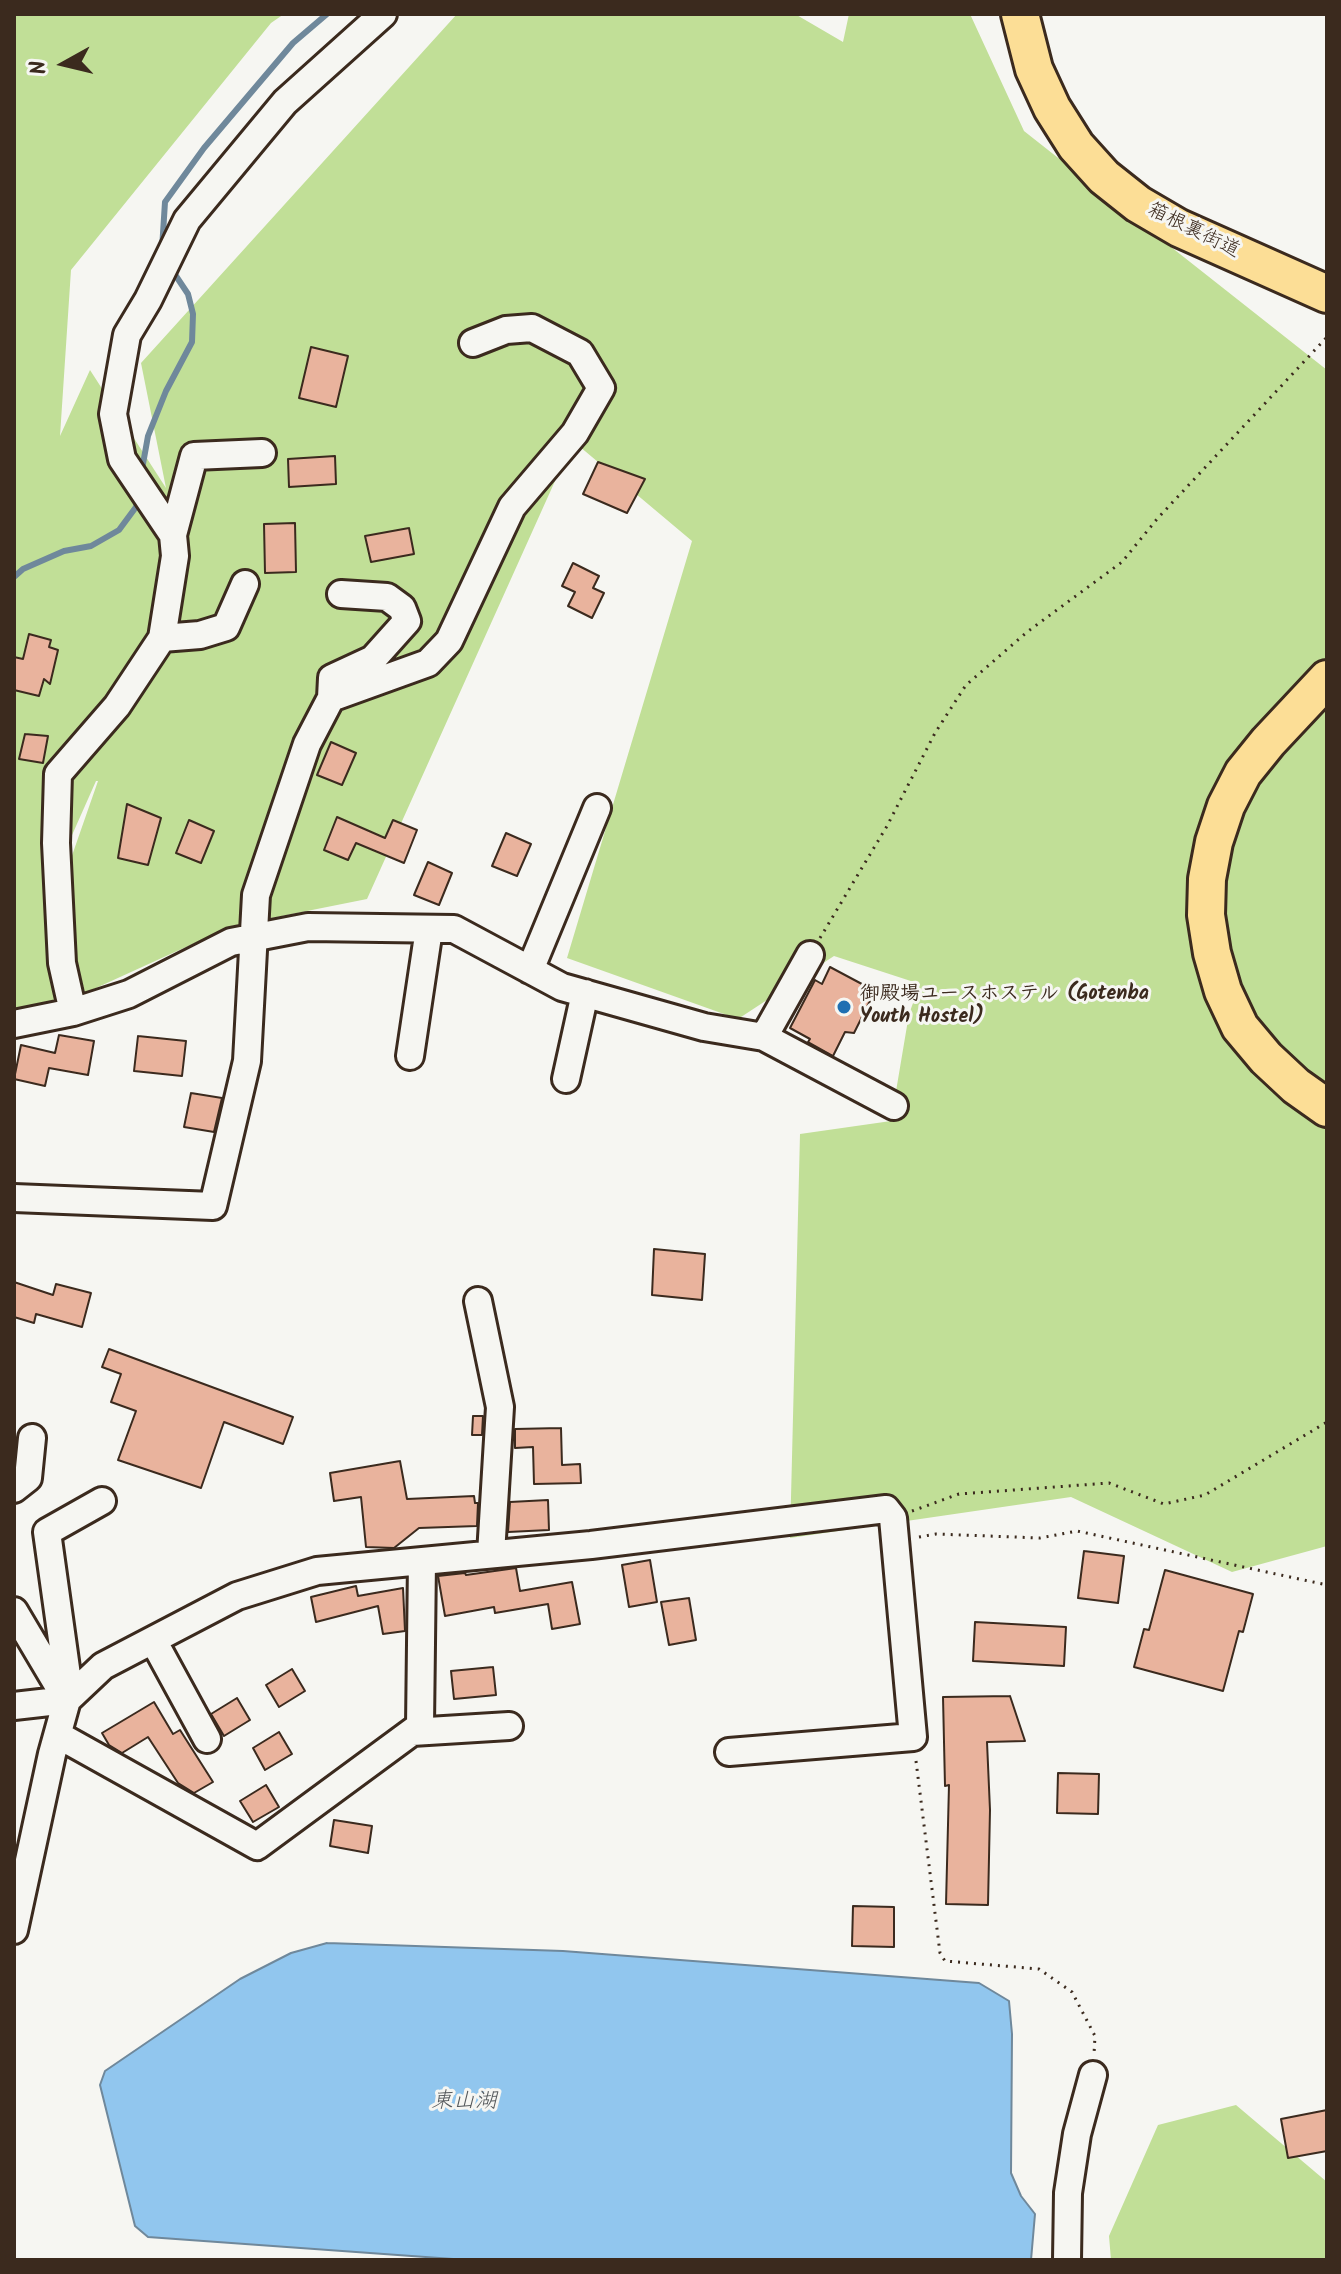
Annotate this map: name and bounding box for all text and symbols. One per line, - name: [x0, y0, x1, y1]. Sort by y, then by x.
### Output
- north arrow: [24, 24, 104, 104]
- text: N: [21, 58, 58, 77]
- street label: 箱根裏街道: [1143, 199, 1243, 265]
- place label: 御殿場ユースホステル (Gotenba Youth Hostel): [860, 984, 1149, 1031]
- marker: 御殿場ユースホステル (Gotenba Youth Hostel): [835, 998, 853, 1016]
- water label: 東山湖: [431, 2090, 497, 2116]

